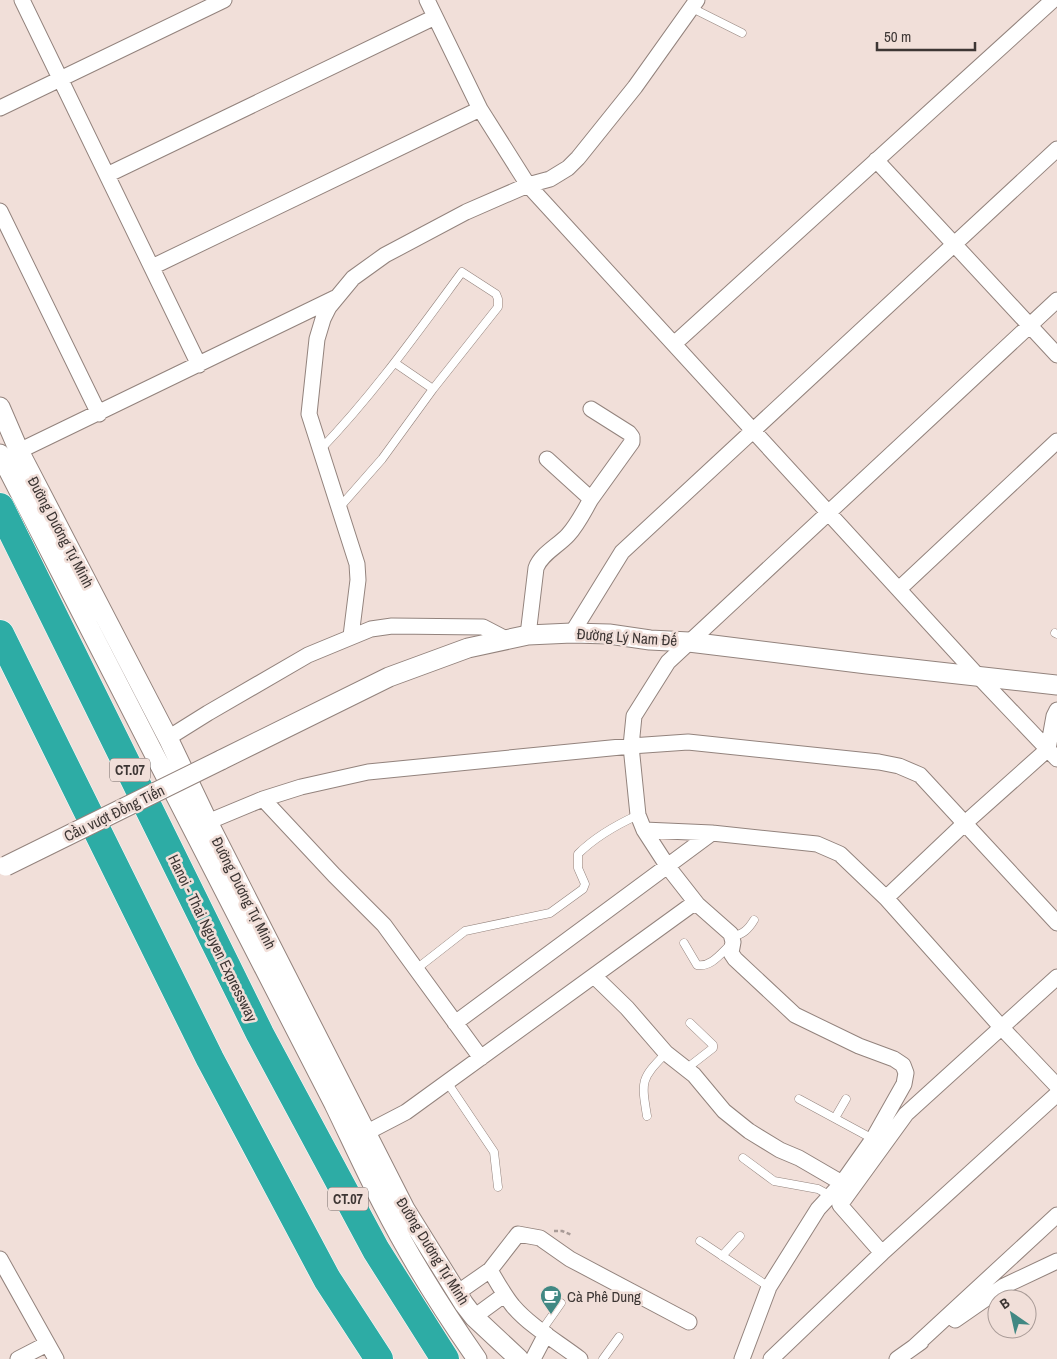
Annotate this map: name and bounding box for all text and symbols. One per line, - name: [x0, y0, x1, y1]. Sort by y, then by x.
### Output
- scale bar: [877, 20, 974, 52]
- text: 50 m: [884, 26, 911, 47]
- street label: Đường Dương Tự Minh: [23, 473, 99, 591]
- street label: Đường Lý Nam Đế: [576, 623, 678, 651]
- road number: CT.07: [110, 758, 150, 782]
- street label: Cầu vượt Đồng Tiến: [60, 780, 168, 846]
- street label: Đường Dương Tự Minh: [207, 833, 281, 953]
- street label: Hanoi - Thai Nguyen Expressway: [163, 851, 263, 1026]
- road number: CT.07: [328, 1188, 368, 1210]
- street label: Đường Dương Tự Minh: [391, 1193, 475, 1309]
- cafe icon: Cà Phê Dung: [539, 1284, 563, 1315]
- place label: Cà Phê Dung: [567, 1286, 641, 1307]
- north arrow: [987, 1289, 1037, 1339]
- text: B: [996, 1293, 1013, 1313]

